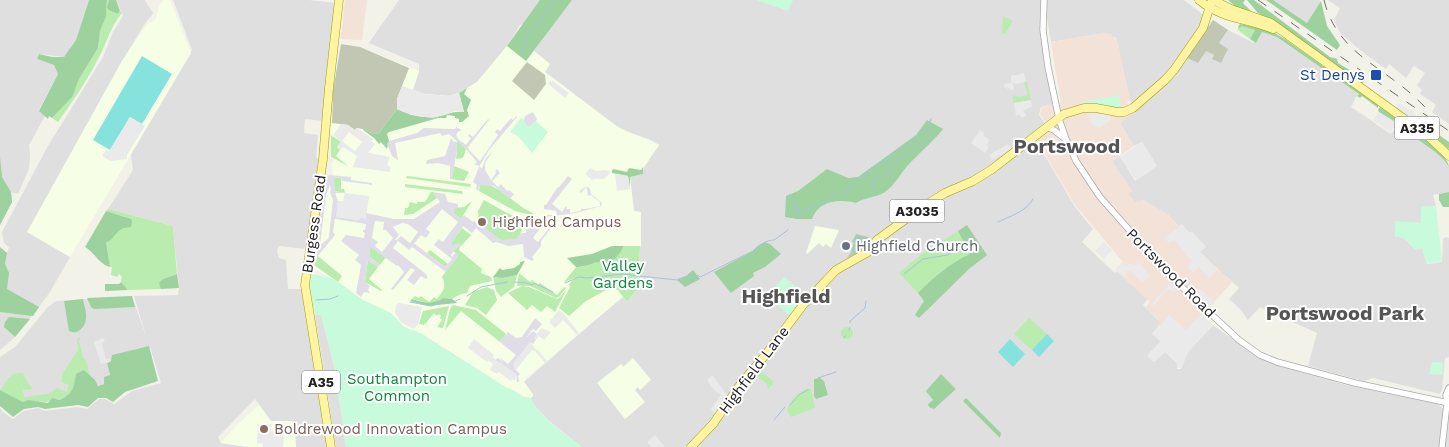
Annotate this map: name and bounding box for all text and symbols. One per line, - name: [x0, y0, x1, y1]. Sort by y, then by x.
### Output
- place label: St Denys: [1300, 66, 1365, 84]
- marker: St Denys: [1369, 68, 1383, 82]
- road number: A335: [1394, 116, 1440, 140]
- district label: Portswood: [1014, 134, 1120, 158]
- street label: Burgess Road: [298, 174, 330, 274]
- road number: A3035: [890, 200, 944, 222]
- place label: Highfield Campus: [492, 213, 622, 231]
- marker: Highfield Campus: [476, 216, 488, 228]
- street label: Portswood Road: [1123, 225, 1219, 321]
- place label: Highfield Church: [856, 237, 978, 255]
- marker: Highfield Church: [840, 240, 852, 252]
- park label: Valley Gardens: [593, 257, 653, 292]
- district label: Highfield: [742, 284, 830, 308]
- district label: Portswood Park: [1266, 301, 1425, 325]
- street label: Highfield Lane: [715, 323, 793, 417]
- park label: Southampton Common: [347, 370, 447, 405]
- road number: A35: [302, 371, 340, 394]
- place label: Boldrewood Innovation Campus: [274, 420, 507, 438]
- marker: Boldrewood Innovation Campus: [258, 423, 270, 435]

